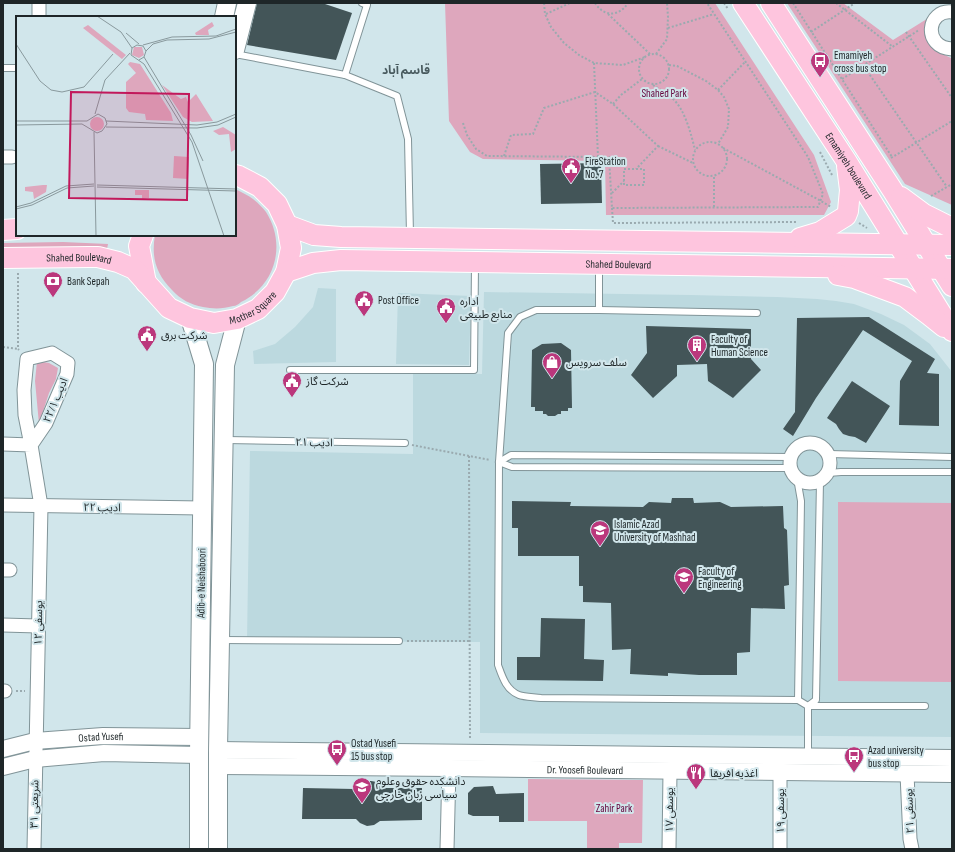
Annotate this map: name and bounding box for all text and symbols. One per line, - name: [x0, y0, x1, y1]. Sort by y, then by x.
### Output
- inset map: [16, 16, 236, 236]
- place label: Emamiyeh cross bus stop: [834, 49, 887, 75]
- bus stop icon: Emamiyeh cross bus stop: [809, 50, 831, 78]
- district label: قاسم آباد: [382, 63, 430, 79]
- park label: Shahed Park: [641, 87, 687, 100]
- street label: Emamiyeh boulevard: [822, 130, 875, 202]
- place label: FireStation No. 7: [585, 155, 626, 181]
- public building icon: FireStation No. 7: [560, 156, 582, 184]
- street label: Shahed Boulevard: [46, 251, 113, 267]
- street label: Shahed Boulevard: [585, 258, 652, 272]
- bank icon: Bank Sepah: [42, 270, 64, 298]
- place label: Bank Sepah: [67, 275, 110, 288]
- street label: Mother Square: [228, 288, 279, 327]
- public building icon: Post Office: [353, 289, 375, 317]
- place label: Post Office: [378, 294, 419, 307]
- place label: اداره منابع طبیعی: [460, 295, 513, 322]
- public building icon: اداره منابع طبیعی: [435, 296, 457, 324]
- public building icon: شرکت برق: [136, 324, 158, 352]
- place label: شرکت برق: [161, 329, 208, 342]
- place label: Faculty of Human Science: [711, 333, 768, 359]
- building icon: Faculty of Human Science: [686, 334, 708, 362]
- shop icon: سلف سرویس: [541, 351, 563, 379]
- place label: سلف سرویس: [566, 356, 627, 369]
- public building icon: شرکت گاز: [281, 370, 303, 398]
- place label: شرکت گاز: [305, 375, 349, 388]
- street label: ادیب ۲۲/۱: [40, 376, 71, 424]
- street label: ادیب ۲۱: [295, 436, 333, 450]
- street label: ادیب ۲۲: [83, 501, 121, 515]
- place label: Islamic Azad University of Mashhad: [614, 518, 696, 544]
- school or university icon: Islamic Azad University of Mashhad: [589, 519, 611, 547]
- street label: Adib-e Neishaboori: [194, 548, 209, 619]
- place label: Faculty of Engineering: [698, 565, 742, 591]
- school or university icon: Faculty of Engineering: [673, 566, 695, 594]
- street label: یوسفی ۱۲: [32, 600, 45, 646]
- street label: Ostad Yusefi: [78, 730, 124, 745]
- place label: Ostad Yusefi 15 bus stop: [351, 737, 396, 763]
- bus stop icon: Ostad Yusefi 15 bus stop: [326, 738, 348, 766]
- place label: Azad university bus stop: [867, 744, 925, 770]
- bus stop icon: Azad university bus stop: [843, 745, 865, 773]
- restaurant icon: اغذیه افریقا: [685, 762, 707, 790]
- street label: Dr. Yoosefi Boulevard: [547, 763, 624, 777]
- place label: اغذیه افریقا: [710, 767, 758, 780]
- place label: دانشکده حقوق وعلوم سیاسی زبان خارجی: [376, 775, 465, 801]
- school or university icon: دانشکده حقوق وعلوم سیاسی زبان خارجی: [351, 776, 373, 804]
- street label: شریعتی ۳۱: [28, 779, 41, 828]
- street label: یوسفی ۱۷: [663, 788, 676, 833]
- street label: یوسفی ۲۱: [902, 788, 917, 834]
- street label: یوسفی ۱۹: [774, 789, 787, 834]
- park label: Zahir Park: [596, 802, 633, 815]

